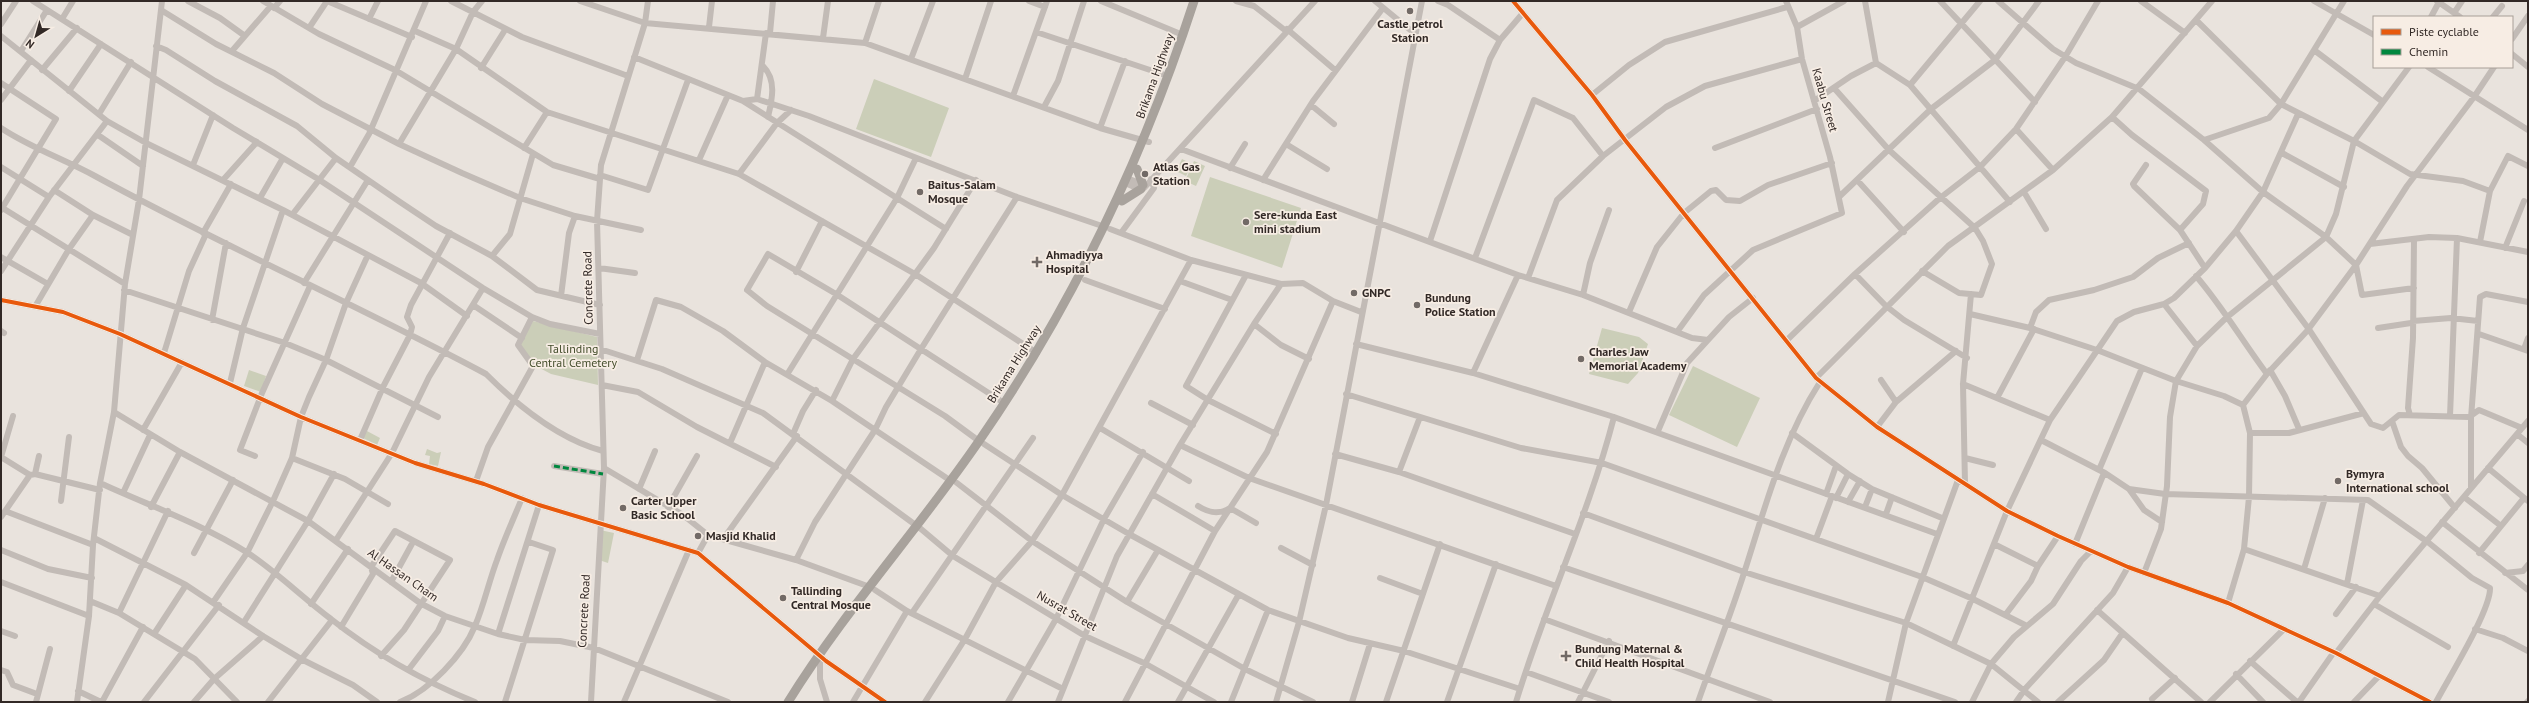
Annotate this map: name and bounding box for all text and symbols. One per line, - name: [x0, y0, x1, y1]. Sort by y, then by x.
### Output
- marker: Castle petrol Station: [1405, 6, 1415, 16]
- north arrow: [16, 16, 56, 56]
- place label: Castle petrol Station: [1377, 16, 1443, 45]
- legend: [2373, 16, 2513, 68]
- text: Piste cyclable: [2409, 24, 2479, 39]
- street label: Brikama Highway: [1132, 31, 1177, 120]
- text: N: [23, 36, 37, 52]
- text: Chemin: [2409, 44, 2448, 59]
- street label: Kaabu Street: [1809, 66, 1842, 134]
- place label: Atlas Gas Station: [1153, 159, 1200, 188]
- marker: Atlas Gas Station: [1140, 169, 1150, 179]
- place label: Baitus-Salam Mosque: [928, 177, 996, 206]
- marker: Baitus-Salam Mosque: [915, 187, 925, 197]
- place label: Sere-kunda East mini stadium: [1254, 207, 1338, 236]
- marker: Sere-kunda East mini stadium: [1241, 217, 1251, 227]
- place label: Ahmadiyya Hospital: [1046, 247, 1103, 276]
- street label: Concrete Road: [579, 251, 596, 325]
- marker: Ahmadiyya Hospital: [1031, 256, 1043, 268]
- place label: GNPC: [1362, 285, 1391, 300]
- marker: GNPC: [1349, 288, 1359, 298]
- place label: Bundung Police Station: [1425, 290, 1496, 319]
- marker: Bundung Police Station: [1412, 300, 1422, 310]
- street label: Brikama Highway: [983, 321, 1044, 406]
- park label: Tallinding Central Cemetery: [529, 341, 617, 370]
- place label: Charles Jaw Memorial Academy: [1589, 344, 1687, 373]
- marker: Charles Jaw Memorial Academy: [1576, 354, 1586, 364]
- place label: Bymyra International school: [2346, 466, 2449, 495]
- marker: Bymyra International school: [2333, 476, 2343, 486]
- place label: Carter Upper Basic School: [631, 493, 697, 522]
- marker: Carter Upper Basic School: [618, 503, 628, 513]
- place label: Masjid Khalid: [706, 528, 776, 543]
- marker: Masjid Khalid: [693, 531, 703, 541]
- street label: Al Hassan Cham: [365, 545, 441, 604]
- street label: Concrete Road: [574, 574, 593, 648]
- place label: Tallinding Central Mosque: [791, 583, 871, 612]
- street label: Nusrat Street: [1034, 587, 1100, 634]
- marker: Tallinding Central Mosque: [778, 593, 788, 603]
- place label: Bundung Maternal & Child Health Hospital: [1575, 641, 1685, 670]
- marker: Bundung Maternal & Child Health Hospital: [1560, 650, 1572, 662]

